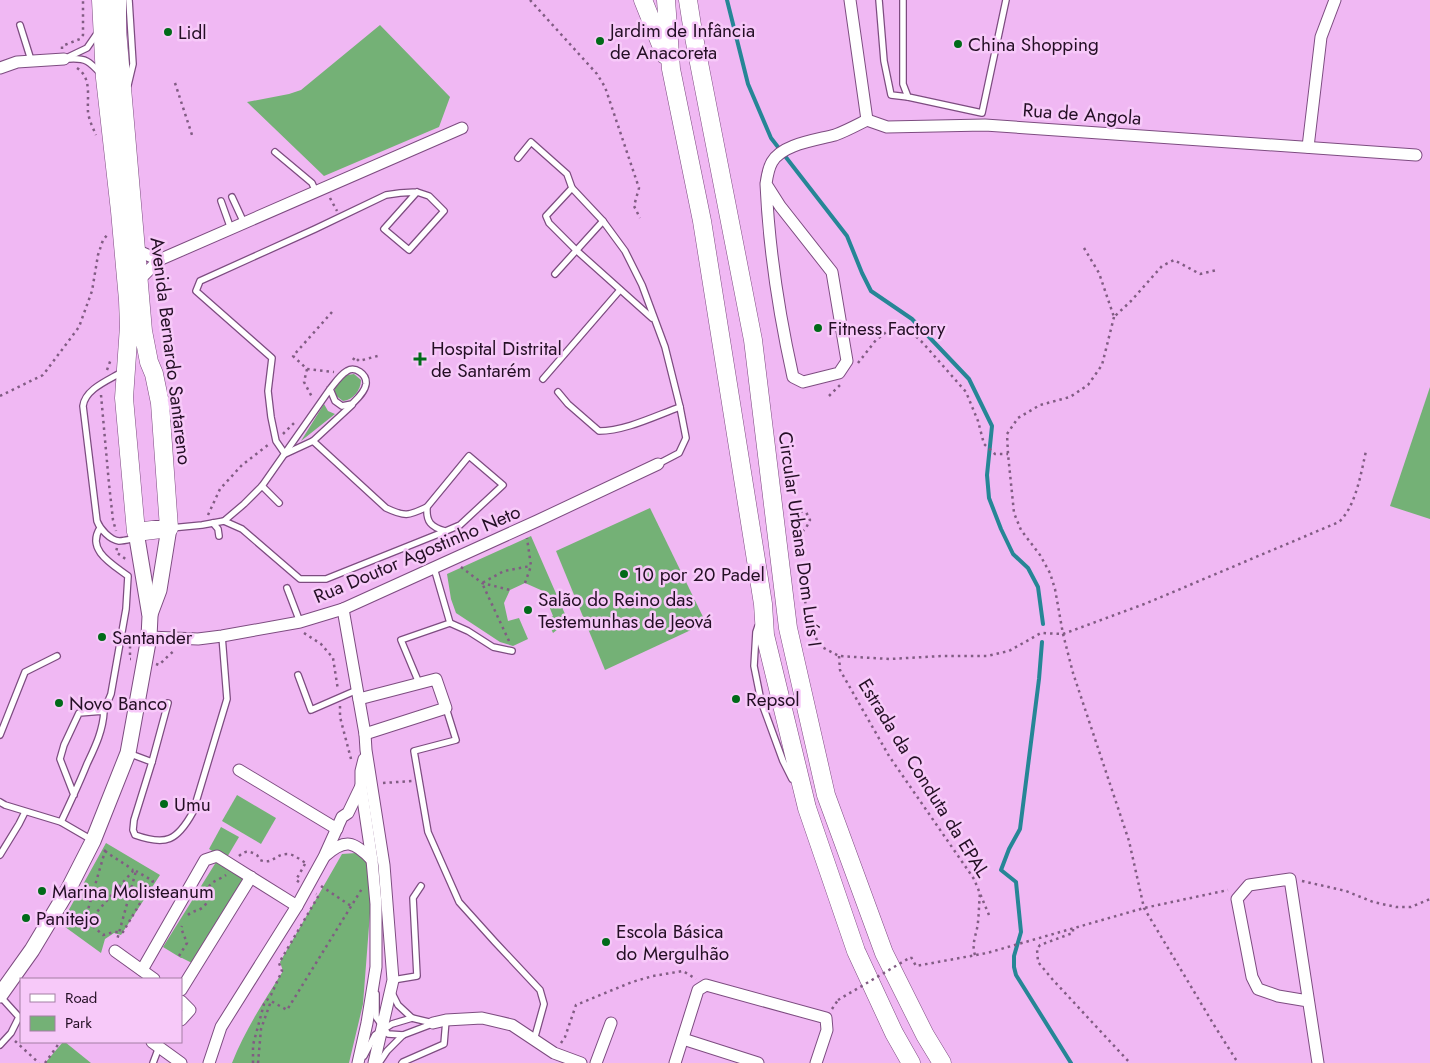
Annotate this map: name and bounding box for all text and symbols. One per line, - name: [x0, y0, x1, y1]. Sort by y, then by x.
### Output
- place label: Jardim de Infância de Anacoreta: [607, 17, 755, 66]
- place label: Lidl: [178, 19, 207, 46]
- marker: Lidl: [162, 26, 174, 38]
- place label: China Shopping: [968, 31, 1099, 58]
- marker: Jardim de Infância de Anacoreta: [594, 35, 606, 47]
- marker: China Shopping: [952, 38, 964, 50]
- street label: Rua de Angola: [1022, 96, 1142, 132]
- street label: Avenida Bernardo Santareno: [144, 236, 198, 466]
- place label: Fitness Factory: [828, 315, 946, 342]
- marker: Fitness Factory: [812, 322, 824, 334]
- place label: Hospital Distrital de Santarém: [431, 335, 562, 384]
- marker: Hospital Distrital de Santarém: [413, 352, 427, 366]
- street label: Circular Urbana Dom Luís I: [772, 430, 828, 648]
- street label: Rua Doutor Agostinho Neto: [309, 498, 525, 610]
- place label: 10 por 20 Padel: [634, 561, 765, 588]
- marker: 10 por 20 Padel: [618, 568, 630, 580]
- place label: Salão do Reino das Testemunhas de Jeová: [538, 586, 712, 635]
- marker: Salão do Reino das Testemunhas de Jeová: [522, 604, 534, 616]
- place label: Santander: [112, 624, 193, 651]
- marker: Santander: [96, 631, 108, 643]
- street label: Estrada da Conduta da EPAL: [852, 674, 996, 883]
- place label: Repsol: [746, 686, 800, 713]
- place label: Novo Banco: [69, 690, 167, 717]
- marker: Repsol: [730, 693, 742, 705]
- marker: Novo Banco: [53, 697, 65, 709]
- place label: Umu: [174, 791, 211, 818]
- marker: Umu: [158, 798, 170, 810]
- place label: Marina Molisteanum: [52, 878, 214, 905]
- marker: Marina Molisteanum: [36, 885, 48, 897]
- place label: Panitejo: [36, 905, 99, 932]
- marker: Panitejo: [20, 912, 32, 924]
- place label: Escola Básica do Mergulhão: [616, 918, 729, 967]
- marker: Escola Básica do Mergulhão: [600, 936, 612, 948]
- legend: [20, 978, 182, 1043]
- text: Road: [65, 987, 97, 1009]
- text: Park: [65, 1012, 92, 1034]

